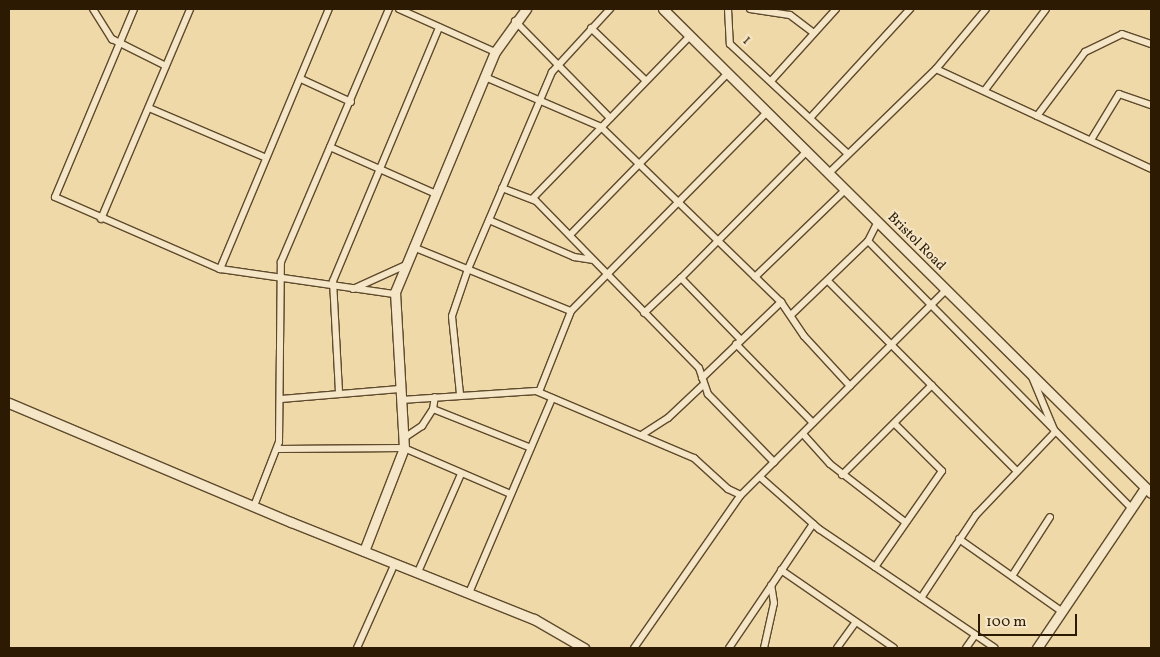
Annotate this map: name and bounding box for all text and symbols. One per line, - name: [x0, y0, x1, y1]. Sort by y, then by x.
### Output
- street label: 1: [738, 33, 754, 49]
- street label: Bristol Road: [883, 209, 949, 275]
- scale bar: [980, 604, 1079, 636]
- text: 100 m: [986, 612, 1026, 633]

